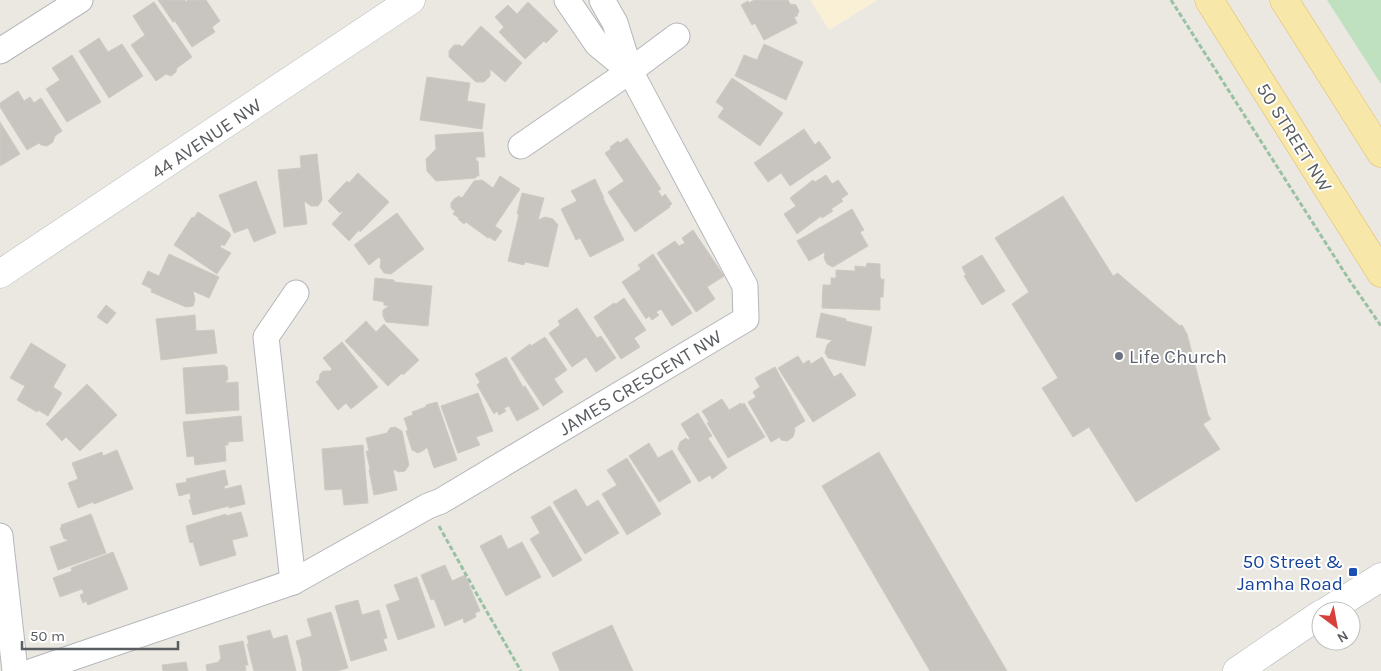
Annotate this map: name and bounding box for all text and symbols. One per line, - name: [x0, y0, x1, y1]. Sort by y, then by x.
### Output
- street label: 50 STREET NW: [1252, 79, 1336, 196]
- street label: 44 AVENUE NW: [147, 94, 266, 184]
- street label: JAMES CRESCENT NW: [555, 325, 726, 440]
- place label: Life Church: [1129, 346, 1227, 368]
- marker: Life Church: [1113, 350, 1125, 362]
- place label: 50 Street & Jamha Road: [1237, 551, 1343, 595]
- marker: 50 Street & Jamha Road: [1347, 566, 1359, 578]
- north arrow: [1311, 601, 1361, 651]
- scale bar: [22, 618, 179, 650]
- text: 50 m: [30, 627, 65, 645]
- text: N: [1334, 627, 1351, 646]

